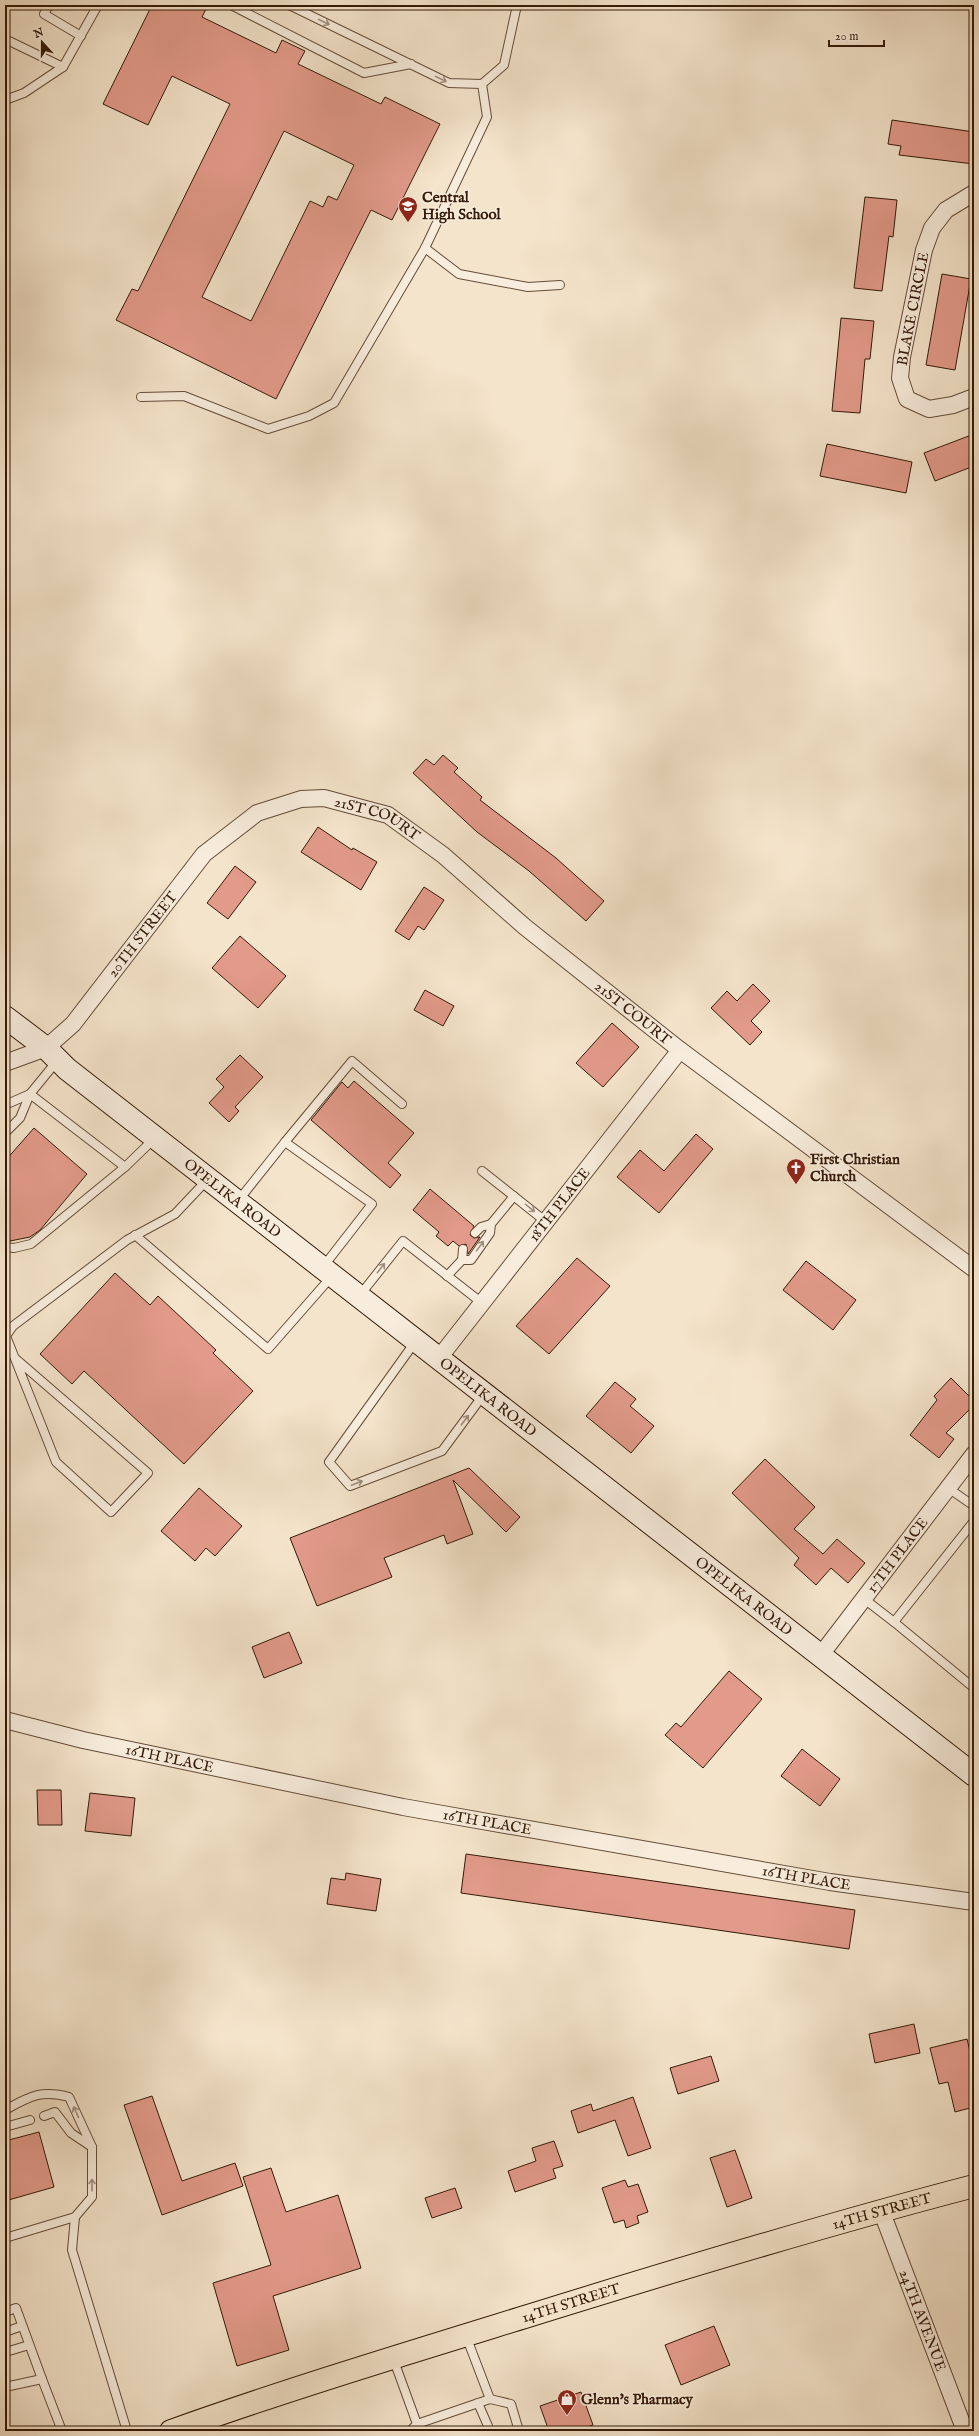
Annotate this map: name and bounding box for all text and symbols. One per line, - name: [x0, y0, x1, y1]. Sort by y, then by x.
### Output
- one-way arrow: [318, 19, 330, 26]
- north arrow: [22, 22, 62, 62]
- scale bar: [829, 22, 884, 48]
- text: N: [31, 25, 46, 42]
- text: 20 m: [835, 29, 858, 44]
- one-way arrow: [435, 76, 447, 83]
- place label: Central High School: [422, 188, 501, 224]
- school or university icon: Central High School: [397, 195, 419, 223]
- street label: BLAKE CIRCLE: [893, 251, 933, 367]
- street label: 21ST COURT: [332, 792, 424, 845]
- street label: 20TH STREET: [103, 888, 181, 981]
- street label: 21ST COURT: [591, 977, 675, 1049]
- place label: First Christian Church: [810, 1150, 900, 1186]
- street label: OPELIKA ROAD: [180, 1154, 285, 1242]
- church icon: First Christian Church: [785, 1157, 807, 1185]
- street label: 18TH PLACE: [524, 1164, 594, 1245]
- one-way arrow: [524, 1204, 535, 1213]
- one-way arrow: [476, 1241, 485, 1252]
- one-way arrow: [376, 1263, 385, 1274]
- street label: OPELIKA ROAD: [436, 1353, 541, 1441]
- one-way arrow: [461, 1414, 469, 1425]
- one-way arrow: [350, 1479, 362, 1487]
- street label: 17TH PLACE: [862, 1513, 932, 1597]
- street label: OPELIKA ROAD: [692, 1552, 796, 1640]
- street label: 16TH PLACE: [124, 1740, 215, 1777]
- street label: 16TH PLACE: [442, 1805, 533, 1839]
- street label: 16TH PLACE: [761, 1861, 852, 1894]
- one-way arrow: [72, 2106, 79, 2118]
- one-way arrow: [88, 2179, 96, 2192]
- street label: 14TH STREET: [830, 2188, 933, 2234]
- street label: 24TH AVENUE: [895, 2267, 951, 2374]
- street label: 14TH STREET: [519, 2279, 622, 2327]
- shop icon: Glenn's Pharmacy: [556, 2388, 578, 2416]
- place label: Glenn's Pharmacy: [581, 2390, 694, 2409]

